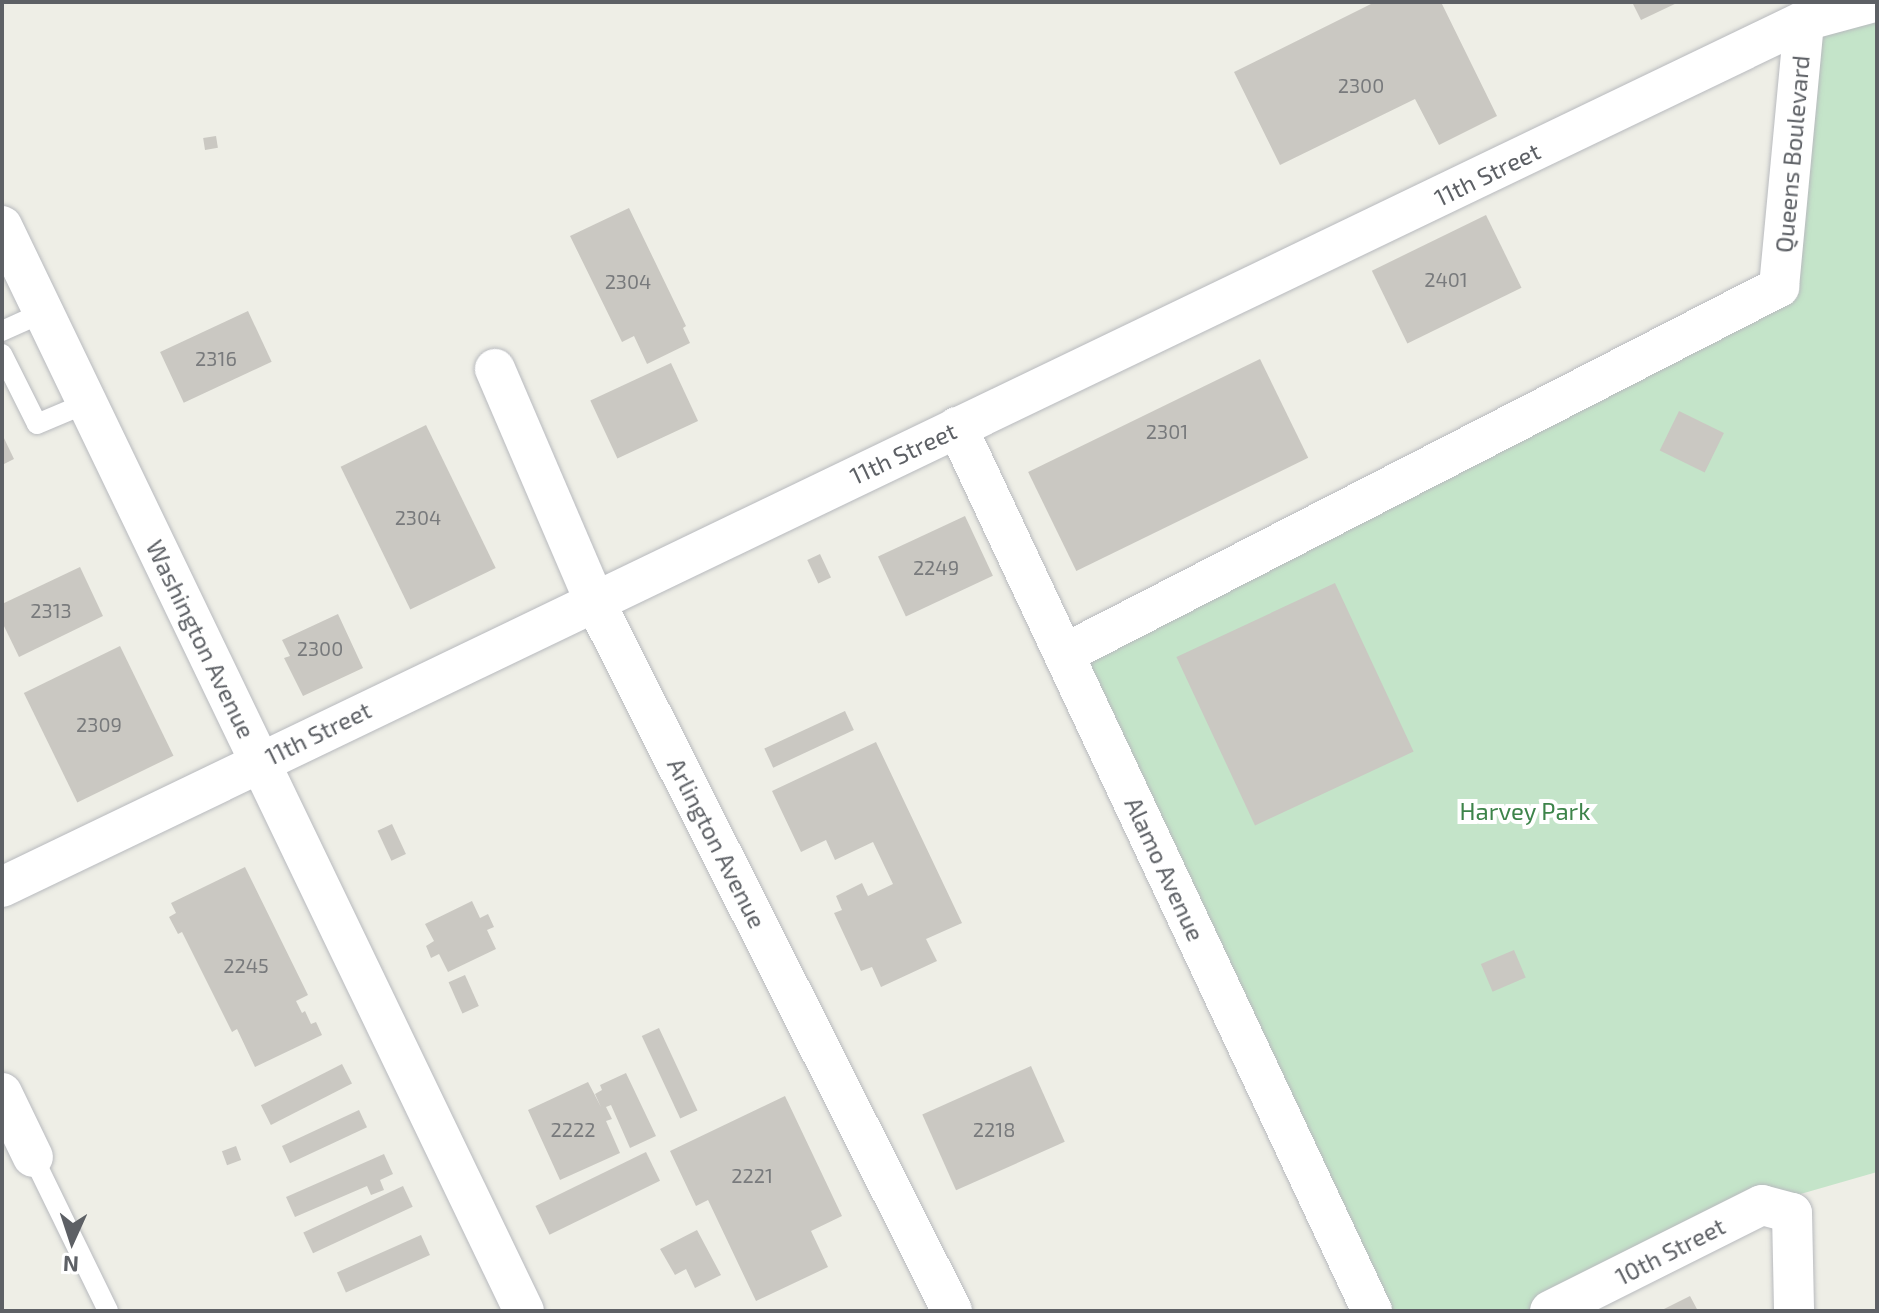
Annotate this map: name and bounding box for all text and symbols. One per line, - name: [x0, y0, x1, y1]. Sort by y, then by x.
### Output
- street label: Queens Boulevard: [1769, 54, 1815, 254]
- house number: 2300: [1338, 73, 1384, 97]
- street label: 11th Street: [1429, 136, 1545, 212]
- house number: 2401: [1424, 267, 1468, 291]
- house number: 2304: [605, 269, 651, 293]
- house number: 2316: [195, 346, 237, 370]
- street label: 11th Street: [845, 416, 961, 490]
- house number: 2301: [1146, 419, 1188, 443]
- house number: 2304: [395, 505, 441, 529]
- street label: Washington Avenue: [140, 535, 262, 743]
- house number: 2249: [913, 555, 959, 579]
- house number: 2313: [30, 598, 72, 622]
- house number: 2300: [297, 636, 343, 660]
- street label: 11th Street: [260, 695, 376, 771]
- house number: 2309: [76, 712, 122, 736]
- street label: Arlington Avenue: [662, 753, 772, 933]
- street label: Alamo Avenue: [1119, 792, 1211, 946]
- park label: Harvey Park: [1459, 797, 1591, 825]
- house number: 2245: [223, 953, 269, 977]
- house number: 2222: [551, 1117, 595, 1141]
- house number: 2218: [973, 1117, 1015, 1141]
- house number: 2221: [731, 1163, 773, 1187]
- north arrow: [32, 1201, 112, 1281]
- street label: 10th Street: [1610, 1211, 1730, 1291]
- text: N: [62, 1252, 79, 1278]

